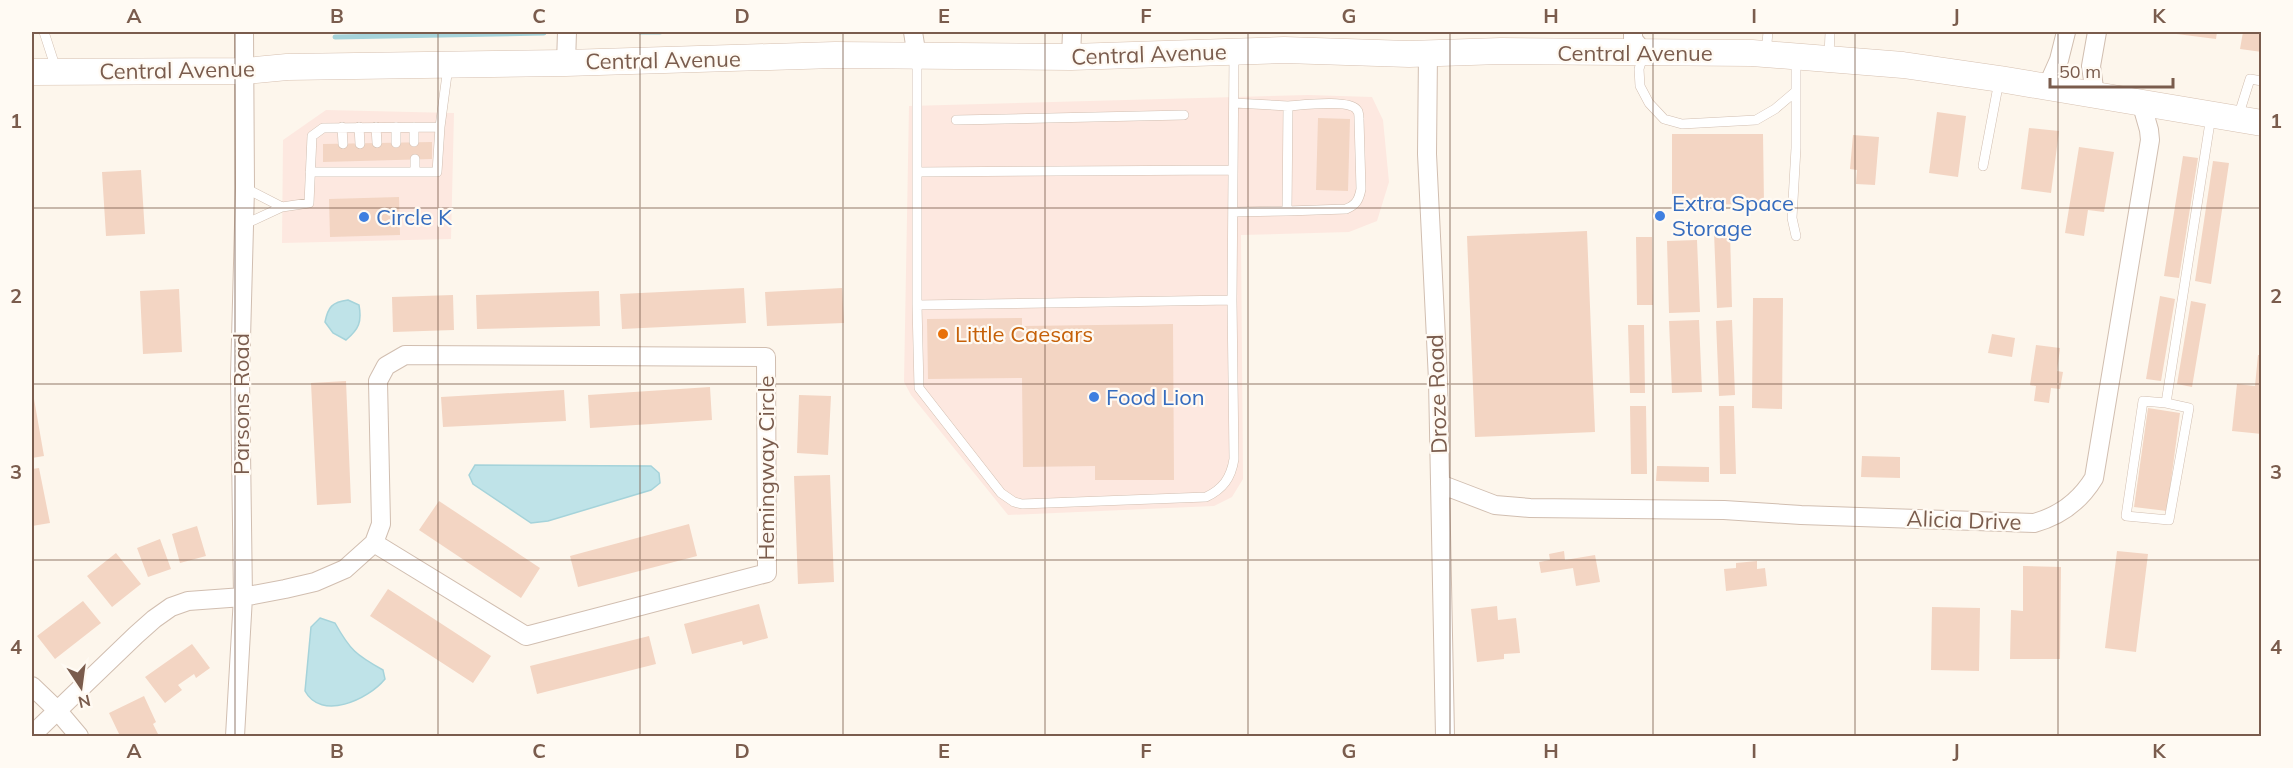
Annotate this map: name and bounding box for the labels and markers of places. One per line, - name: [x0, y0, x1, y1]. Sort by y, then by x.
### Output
- place label: Extra Space Storage: [1672, 189, 1794, 242]
- place label: Circle K: [376, 203, 453, 231]
- marker: Extra Space Storage: [1653, 209, 1667, 223]
- marker: Circle K: [357, 210, 371, 224]
- place label: Little Caesars: [955, 320, 1093, 348]
- marker: Little Caesars: [936, 327, 950, 341]
- place label: Food Lion: [1106, 383, 1205, 411]
- marker: Food Lion: [1087, 390, 1101, 404]

